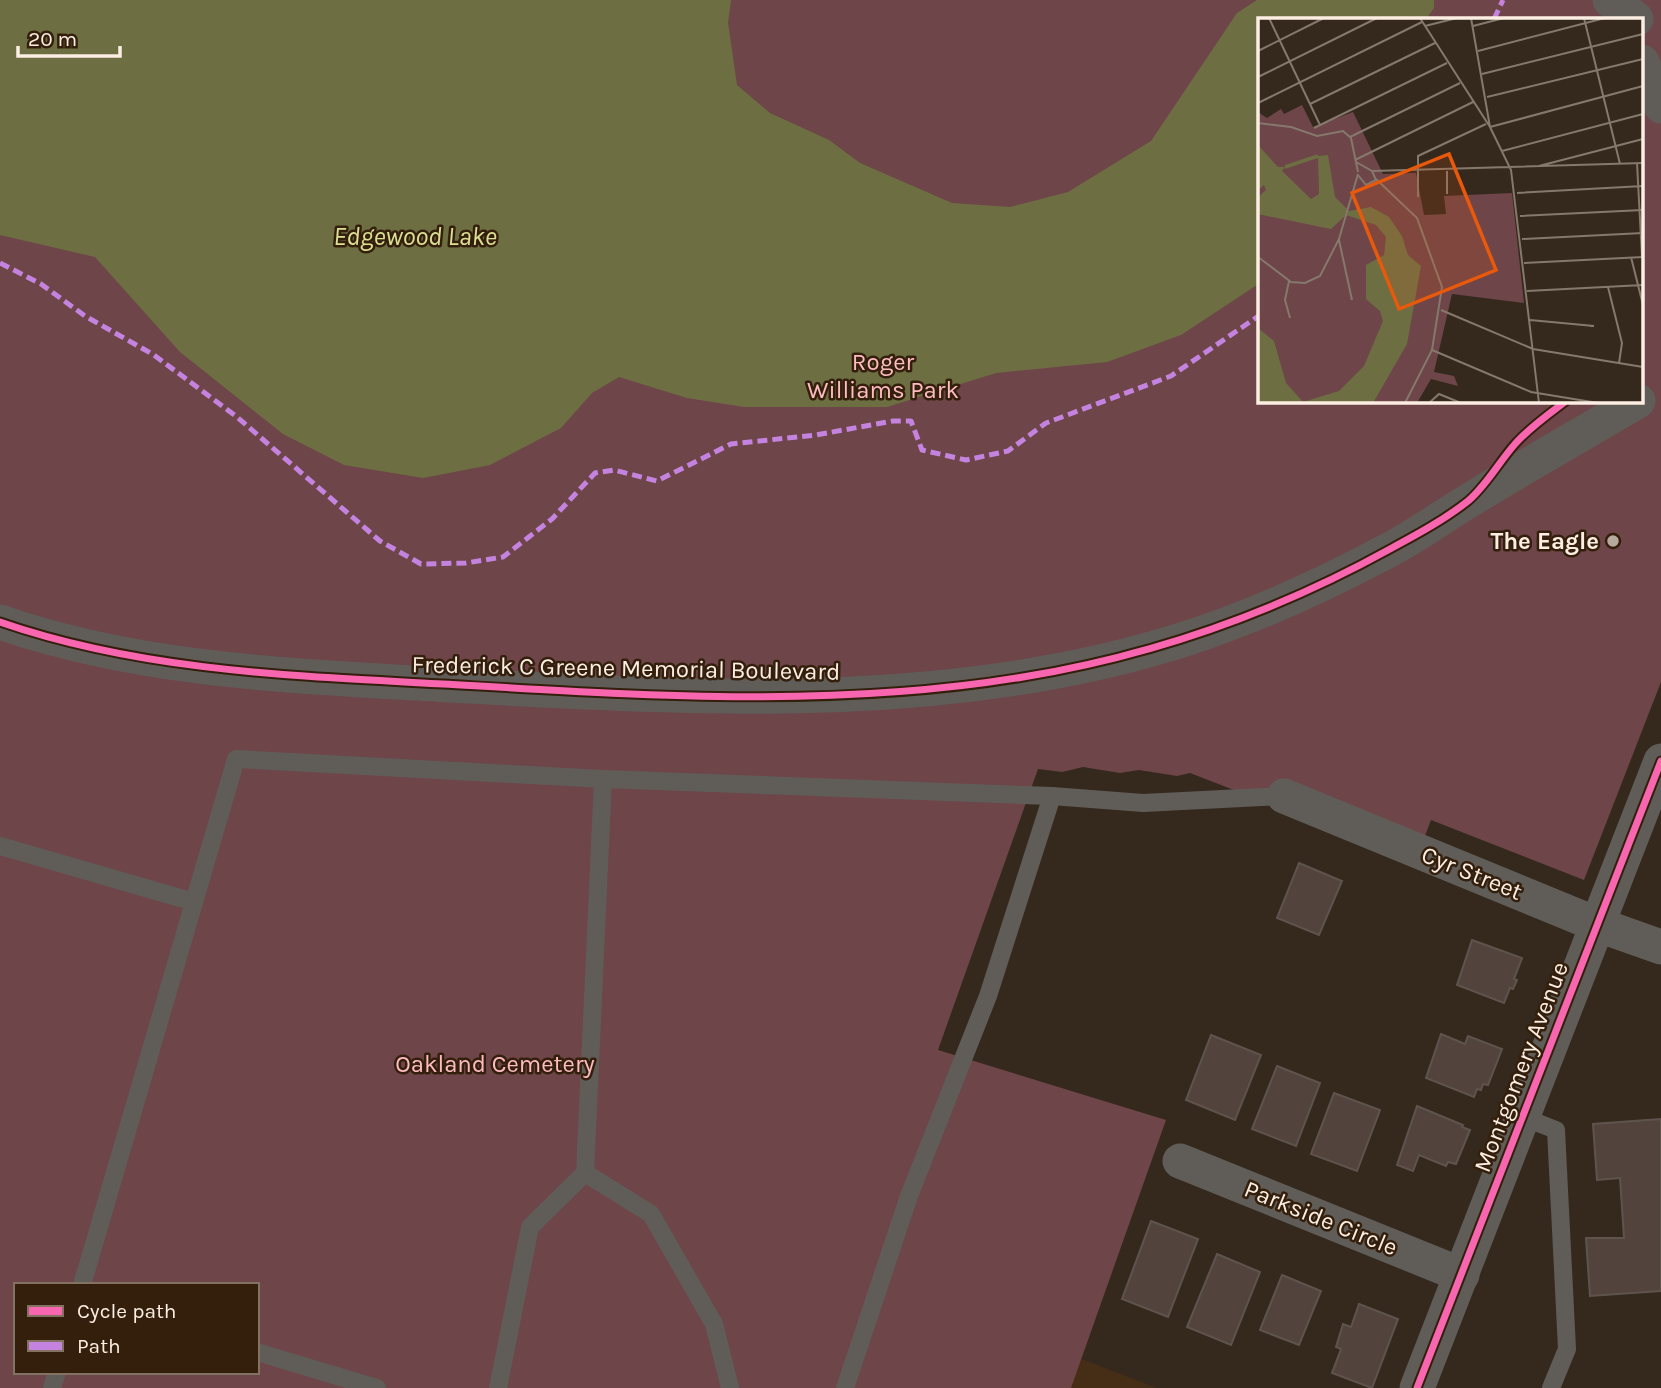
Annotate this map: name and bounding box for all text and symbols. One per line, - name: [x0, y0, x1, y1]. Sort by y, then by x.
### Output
- scale bar: [18, 14, 119, 58]
- inset map: [1258, 18, 1644, 402]
- text: 20 m: [28, 27, 77, 51]
- water label: Edgewood Lake: [333, 221, 497, 252]
- park label: Roger Williams Park: [807, 348, 959, 404]
- place label: The Eagle: [1490, 527, 1599, 555]
- marker: The Eagle: [1605, 533, 1621, 549]
- street label: Frederick C Greene Memorial Boulevard: [411, 650, 841, 686]
- street label: Cyr Street: [1418, 840, 1526, 906]
- street label: Montgomery Avenue: [1468, 958, 1574, 1176]
- park label: Oakland Cemetery: [395, 1050, 595, 1078]
- street label: Parkside Circle: [1240, 1175, 1402, 1261]
- legend: [14, 1283, 259, 1374]
- text: Cycle path: [77, 1299, 177, 1323]
- text: Path: [77, 1334, 121, 1358]

